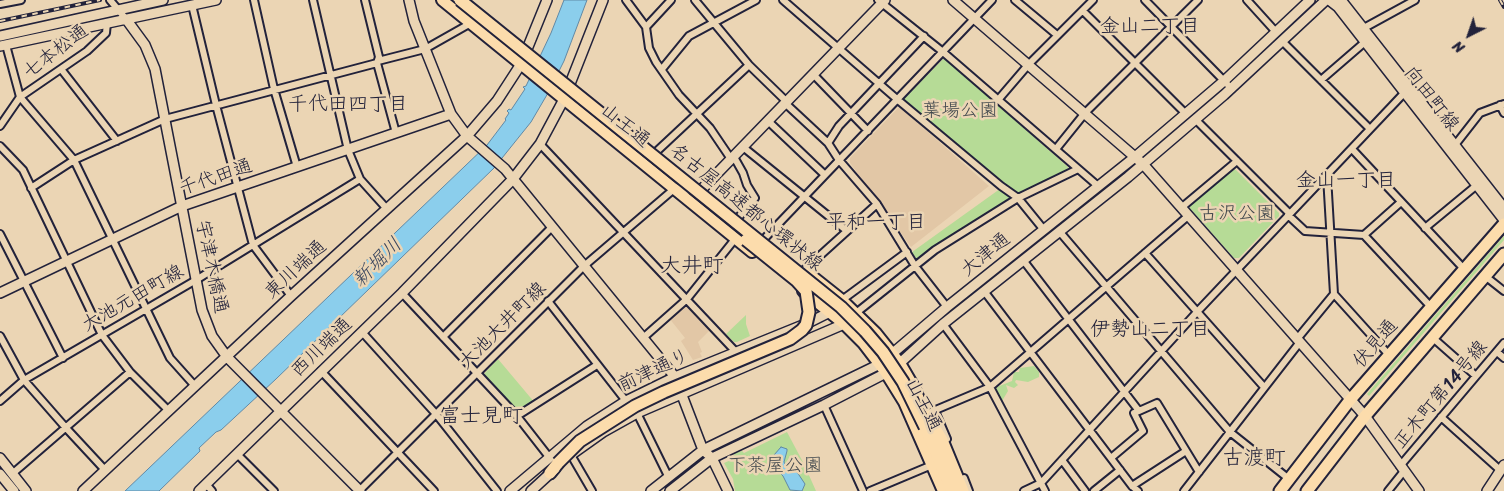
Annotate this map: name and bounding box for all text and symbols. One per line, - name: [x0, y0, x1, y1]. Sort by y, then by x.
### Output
- north arrow: [1444, 10, 1494, 60]
- district label: 金山二丁目: [1100, 15, 1200, 39]
- street label: 七本松通: [19, 20, 93, 84]
- text: N: [1447, 34, 1471, 59]
- street label: 向田町線: [1399, 62, 1463, 136]
- district label: 千代田四丁目: [288, 93, 408, 117]
- street label: 山王通: [596, 99, 654, 153]
- park label: 葉場公園: [922, 100, 998, 122]
- street label: 名古屋高速都心環状線: [665, 139, 827, 277]
- street label: 千代田通: [176, 155, 256, 201]
- district label: 金山一丁目: [1296, 169, 1396, 193]
- park label: 古沢公園: [1199, 203, 1275, 225]
- district label: 平和一丁目: [826, 211, 926, 235]
- street label: 宇津木橋通: [190, 218, 232, 316]
- street label: 大津通: [957, 228, 1015, 282]
- water label: 新堀川: [348, 233, 408, 293]
- street label: 東川端通: [260, 236, 332, 304]
- district label: 大井町: [661, 254, 723, 280]
- street label: 大池元田町線: [78, 261, 188, 337]
- street label: 大池大井町線: [455, 278, 551, 374]
- street label: 西川端通: [287, 313, 357, 383]
- street label: 伏見通: [1349, 315, 1403, 373]
- district label: 伊勢山二丁目: [1090, 318, 1210, 342]
- street label: 正木町第14号線: [1389, 336, 1493, 454]
- street label: 前津通り: [615, 345, 693, 397]
- street label: 山王通: [900, 374, 946, 436]
- district label: 富士見町: [439, 404, 523, 430]
- district label: 古渡町: [1223, 446, 1285, 472]
- park label: 下茶屋公園: [728, 455, 822, 477]

